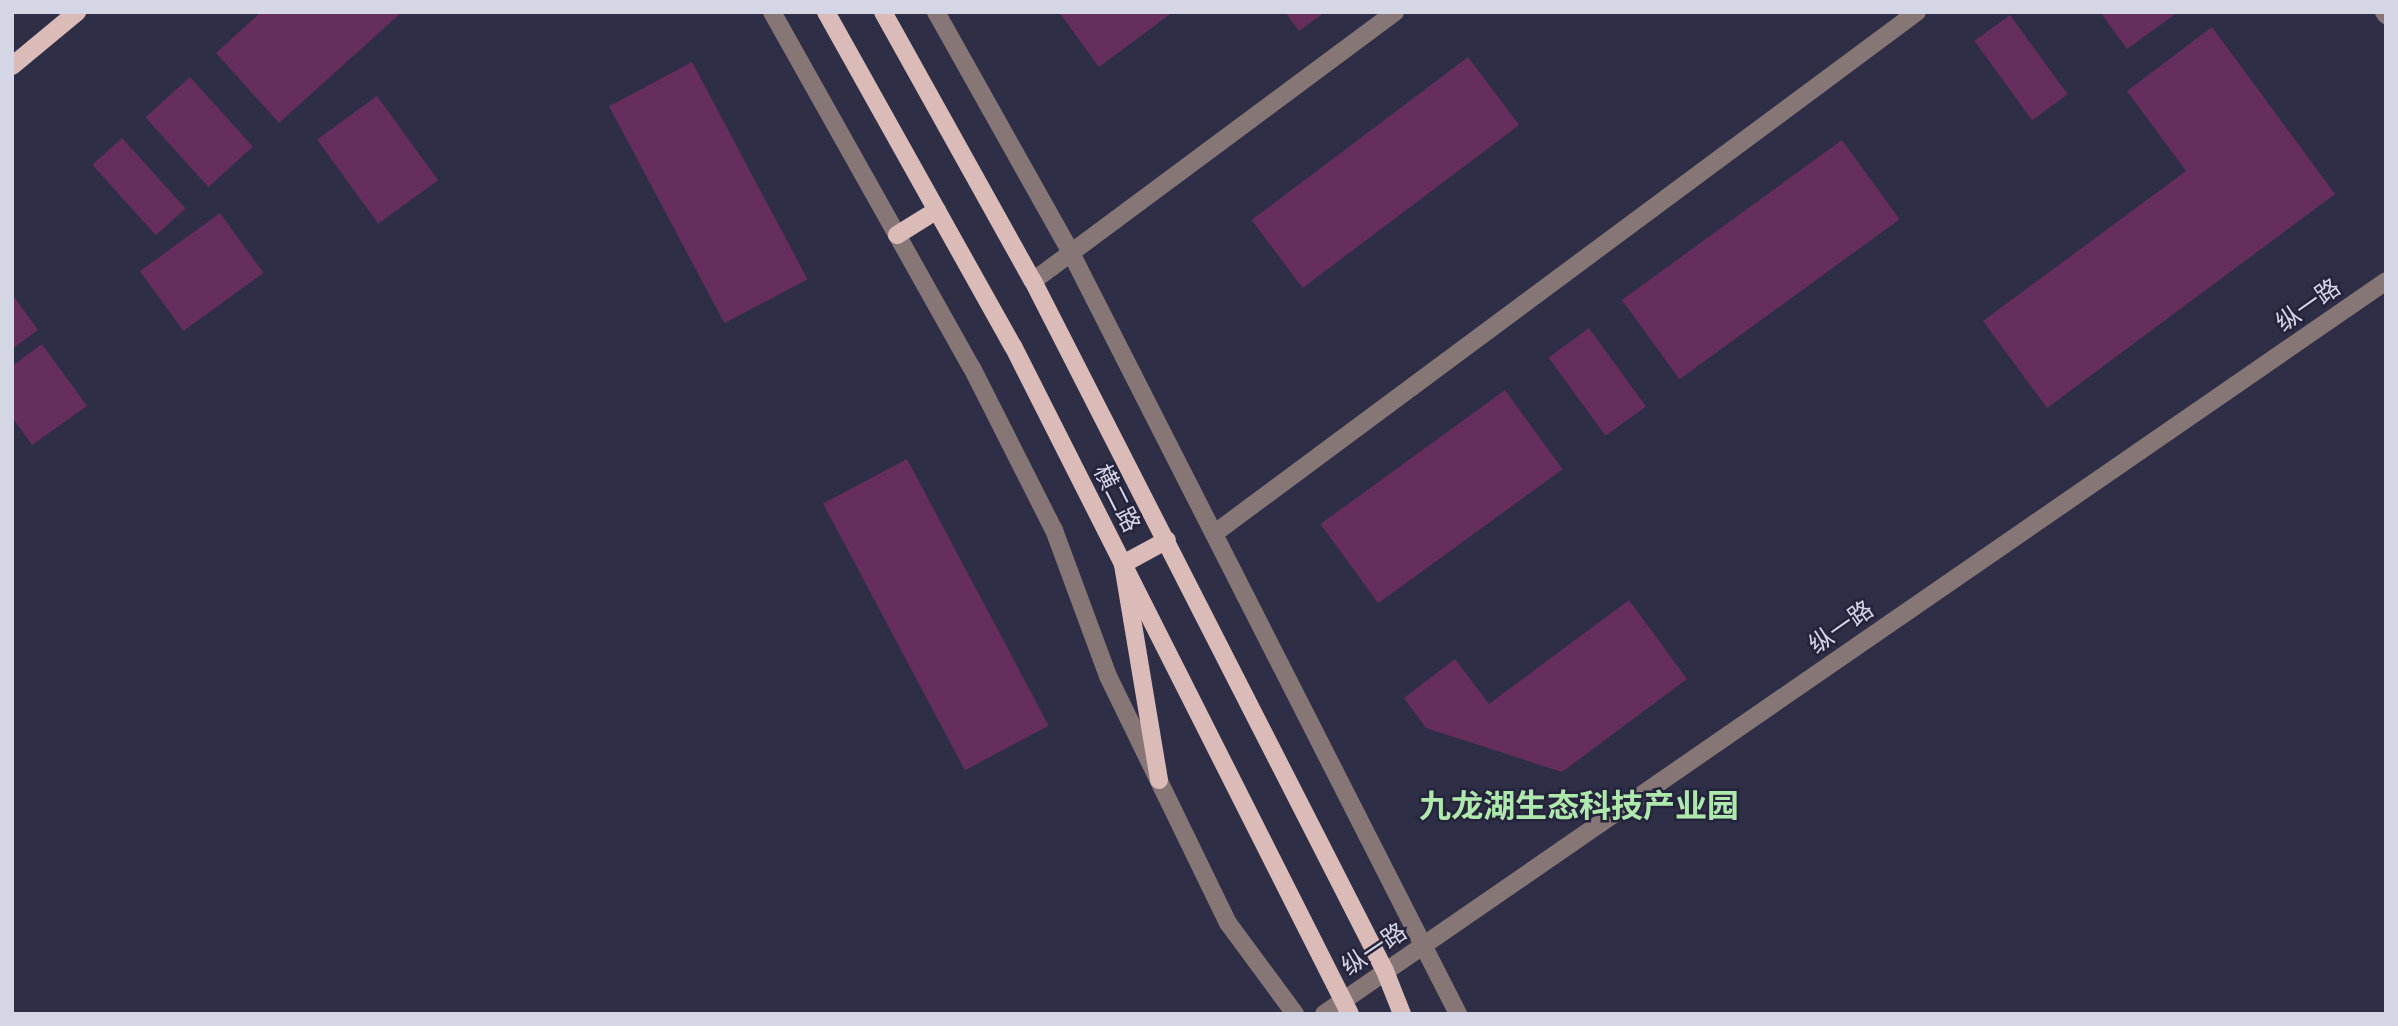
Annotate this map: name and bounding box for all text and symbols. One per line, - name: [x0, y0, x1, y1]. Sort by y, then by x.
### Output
- street label: 纵一路: [2270, 273, 2346, 337]
- street label: 横二路: [1088, 459, 1146, 537]
- street label: 纵一路: [1803, 595, 1879, 659]
- district label: 九龙湖生态科技产业园: [1419, 787, 1739, 825]
- street label: 纵一路: [1336, 917, 1412, 981]

